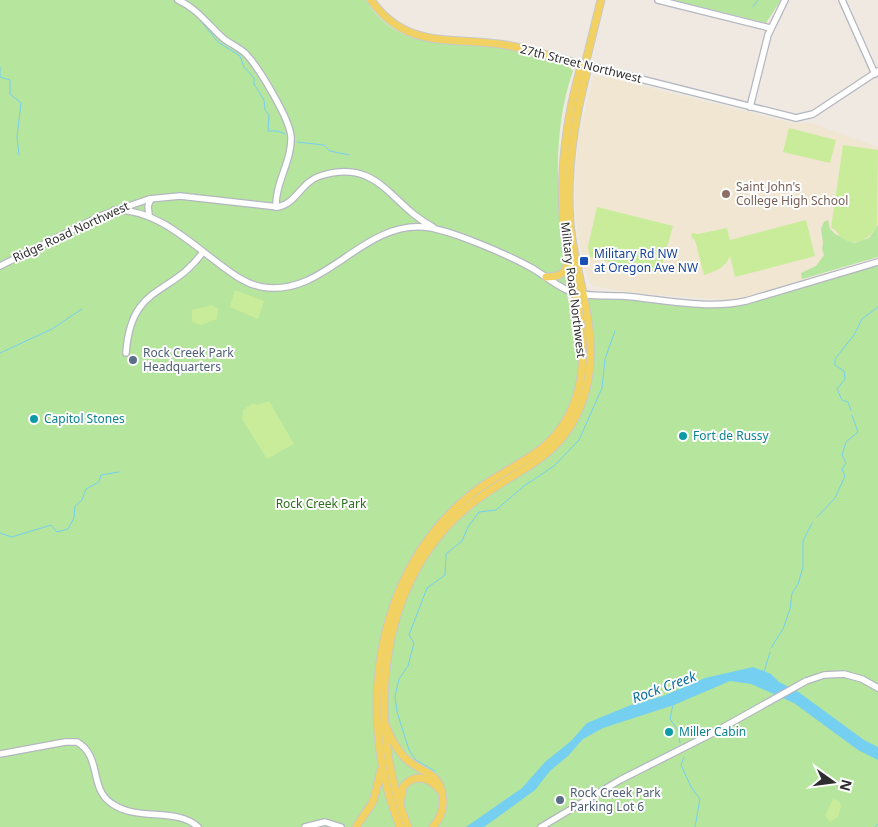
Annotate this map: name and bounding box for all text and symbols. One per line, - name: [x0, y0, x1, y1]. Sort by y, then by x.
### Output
- street label: 27th Street Northwest: [519, 40, 644, 87]
- place label: Saint John's College High School: [736, 178, 848, 209]
- marker: Saint John's College High School: [720, 188, 732, 200]
- street label: Ridge Road Northwest: [10, 197, 132, 266]
- street label: Military Road Northwest: [557, 221, 590, 359]
- place label: Military Rd NW at Oregon Ave NW: [594, 245, 698, 276]
- marker: Military Rd NW at Oregon Ave NW: [578, 255, 590, 267]
- place label: Rock Creek Park Headquarters: [143, 344, 234, 375]
- marker: Rock Creek Park Headquarters: [127, 354, 139, 366]
- place label: Capitol Stones: [44, 410, 125, 427]
- marker: Capitol Stones: [28, 413, 40, 425]
- place label: Fort de Russy: [693, 427, 770, 444]
- marker: Fort de Russy: [677, 430, 689, 442]
- park label: Rock Creek Park: [276, 495, 367, 512]
- water label: Rock Creek: [629, 666, 700, 707]
- place label: Miller Cabin: [679, 723, 746, 740]
- marker: Miller Cabin: [663, 726, 675, 738]
- north arrow: [808, 757, 858, 807]
- text: N: [836, 777, 857, 793]
- place label: Rock Creek Park Parking Lot 6: [570, 784, 661, 815]
- marker: Rock Creek Park Parking Lot 6: [554, 794, 566, 806]

